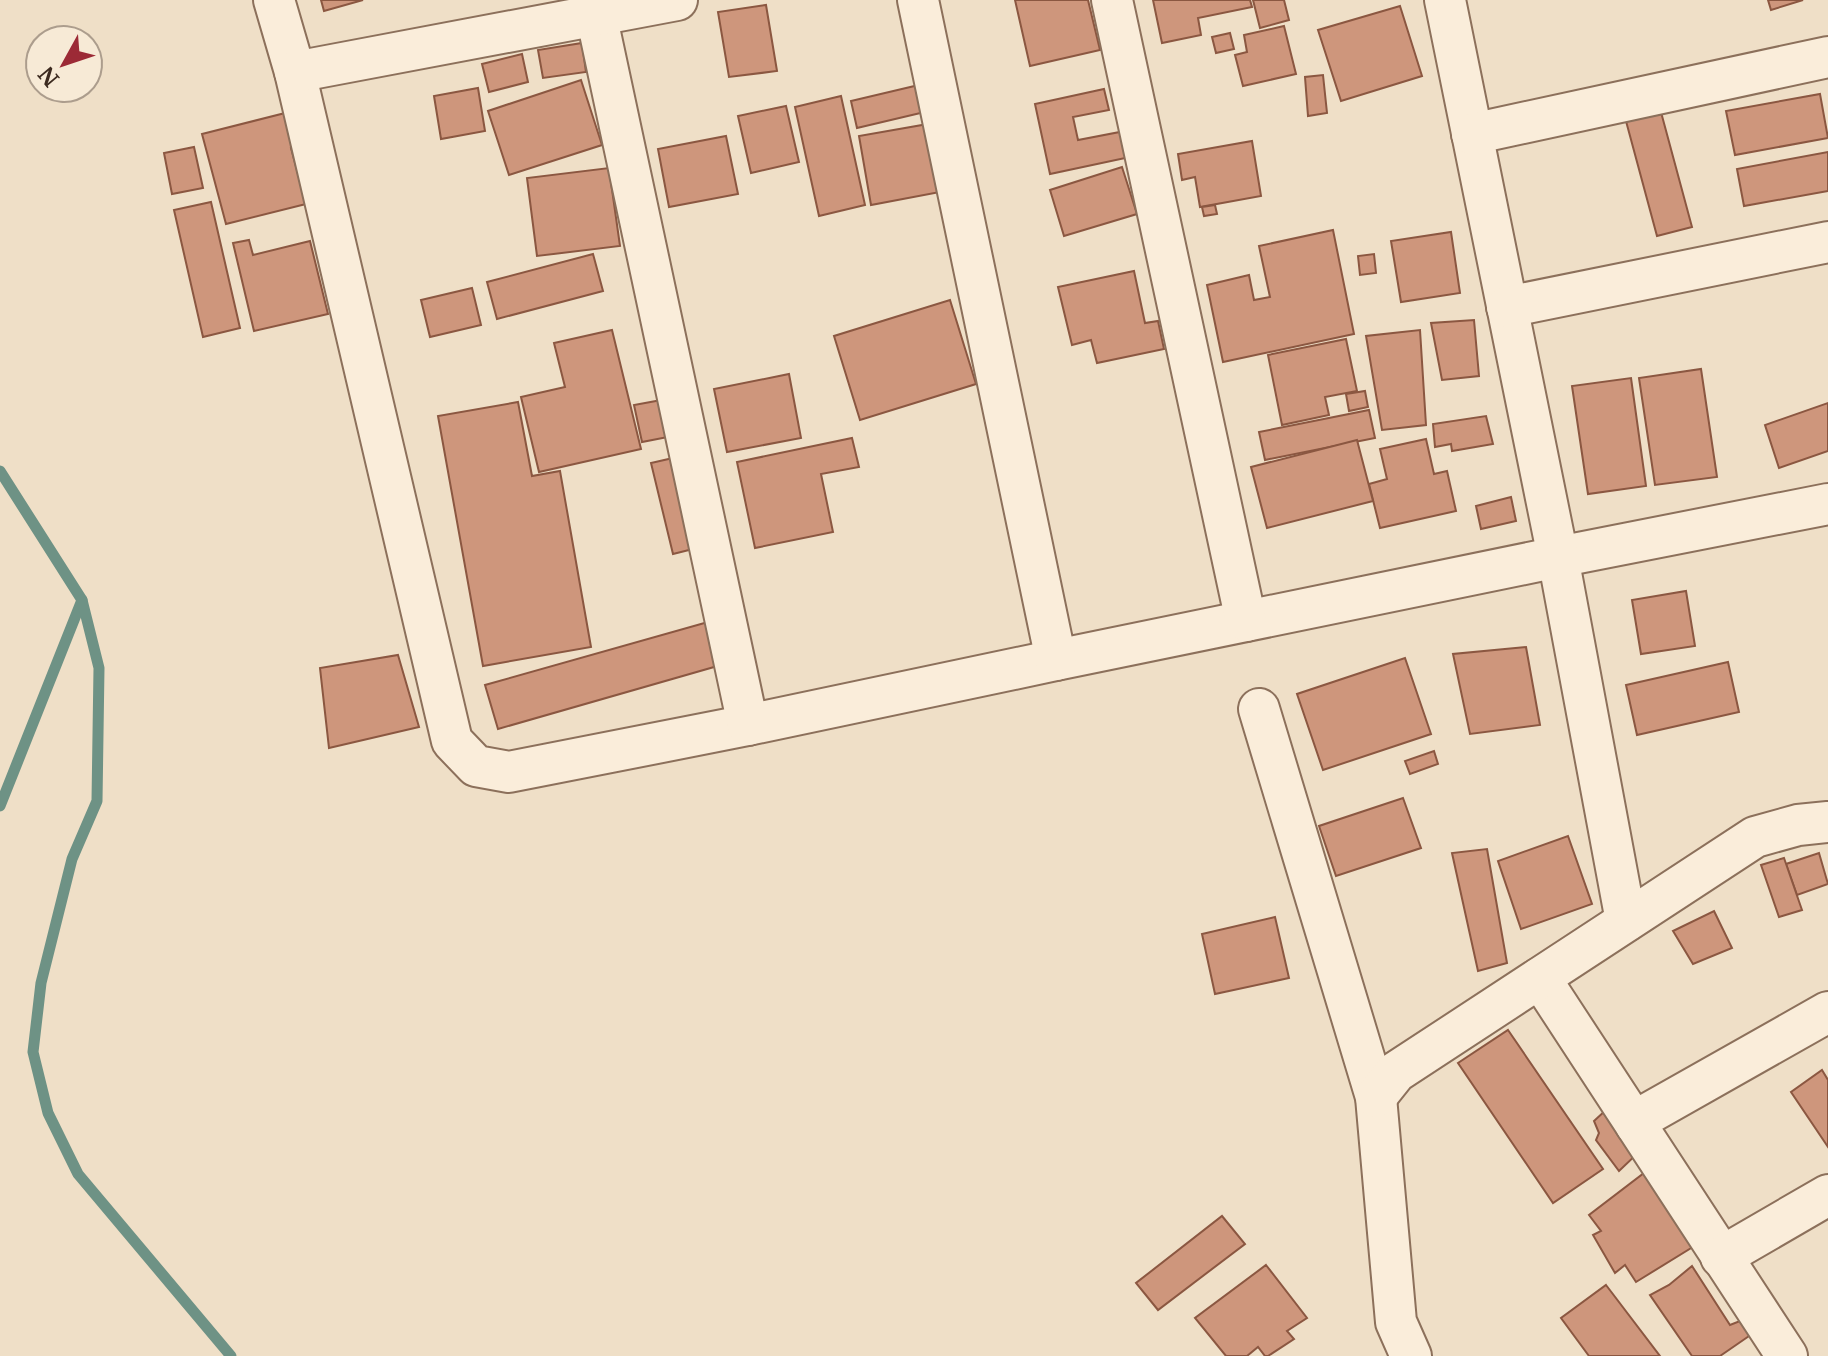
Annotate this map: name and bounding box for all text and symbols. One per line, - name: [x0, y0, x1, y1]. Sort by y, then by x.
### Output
- north arrow: [24, 24, 104, 104]
- text: N: [32, 61, 65, 93]

